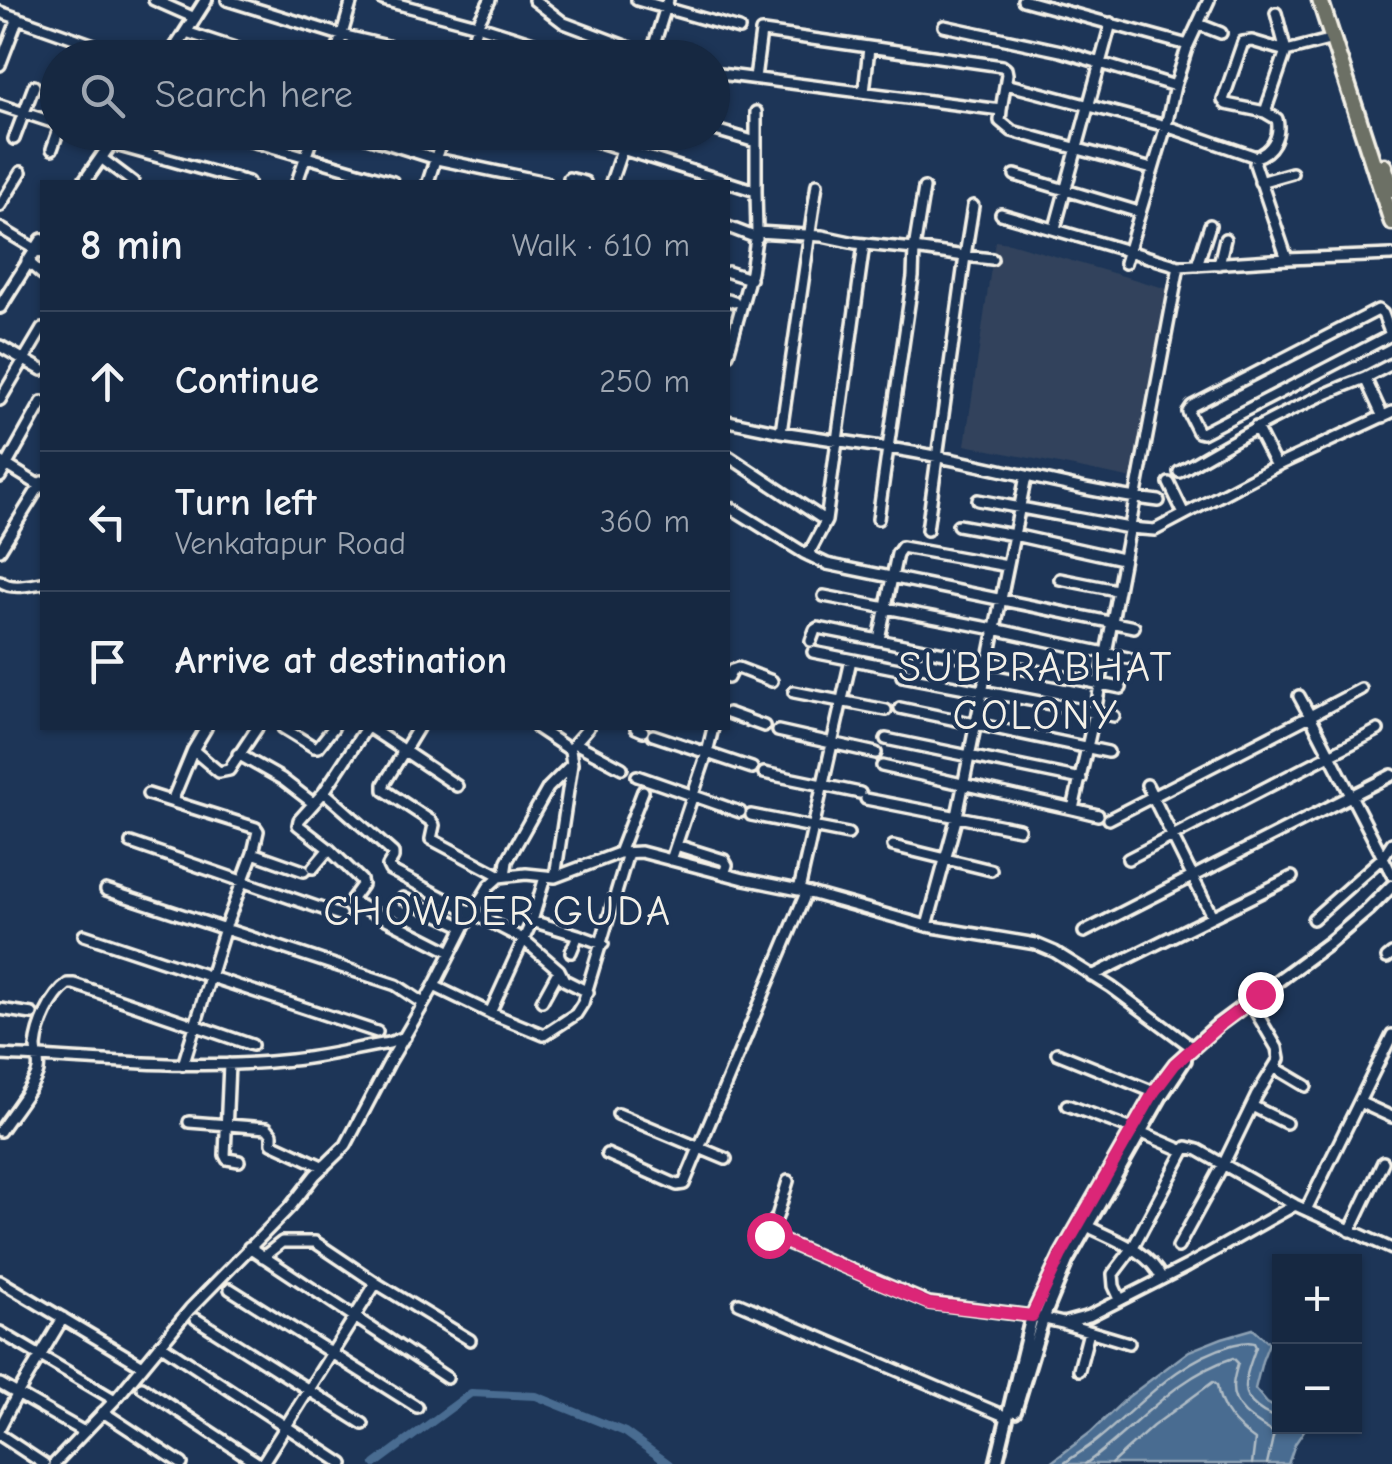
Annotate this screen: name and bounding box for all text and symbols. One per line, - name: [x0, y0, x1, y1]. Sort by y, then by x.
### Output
- search box: [40, 40, 730, 150]
- icon: search: [75, 68, 130, 123]
- text: Search here: [155, 73, 353, 117]
- text: 8 min: [80, 221, 183, 270]
- text: Walk · 610 m: [512, 227, 690, 264]
- icon: ahead: [80, 354, 135, 409]
- text: Continue: [175, 359, 319, 403]
- text: 250 m: [599, 363, 690, 400]
- text: Turn left: [175, 481, 316, 525]
- icon: left: [80, 494, 135, 549]
- text: 360 m: [600, 503, 690, 540]
- text: Venkatapur Road: [175, 525, 406, 562]
- icon: arrive: [80, 634, 135, 689]
- text: Arrive at destination: [175, 639, 507, 683]
- district label: SUBPRABHAT COLONY: [898, 643, 1174, 740]
- district label: CHOWDER GUDA: [323, 887, 673, 936]
- route end: [1238, 972, 1284, 1018]
- route start: [747, 1213, 793, 1259]
- map controls: [1272, 1254, 1362, 1434]
- button: +: [1272, 1254, 1362, 1344]
- button: −: [1272, 1344, 1362, 1434]

